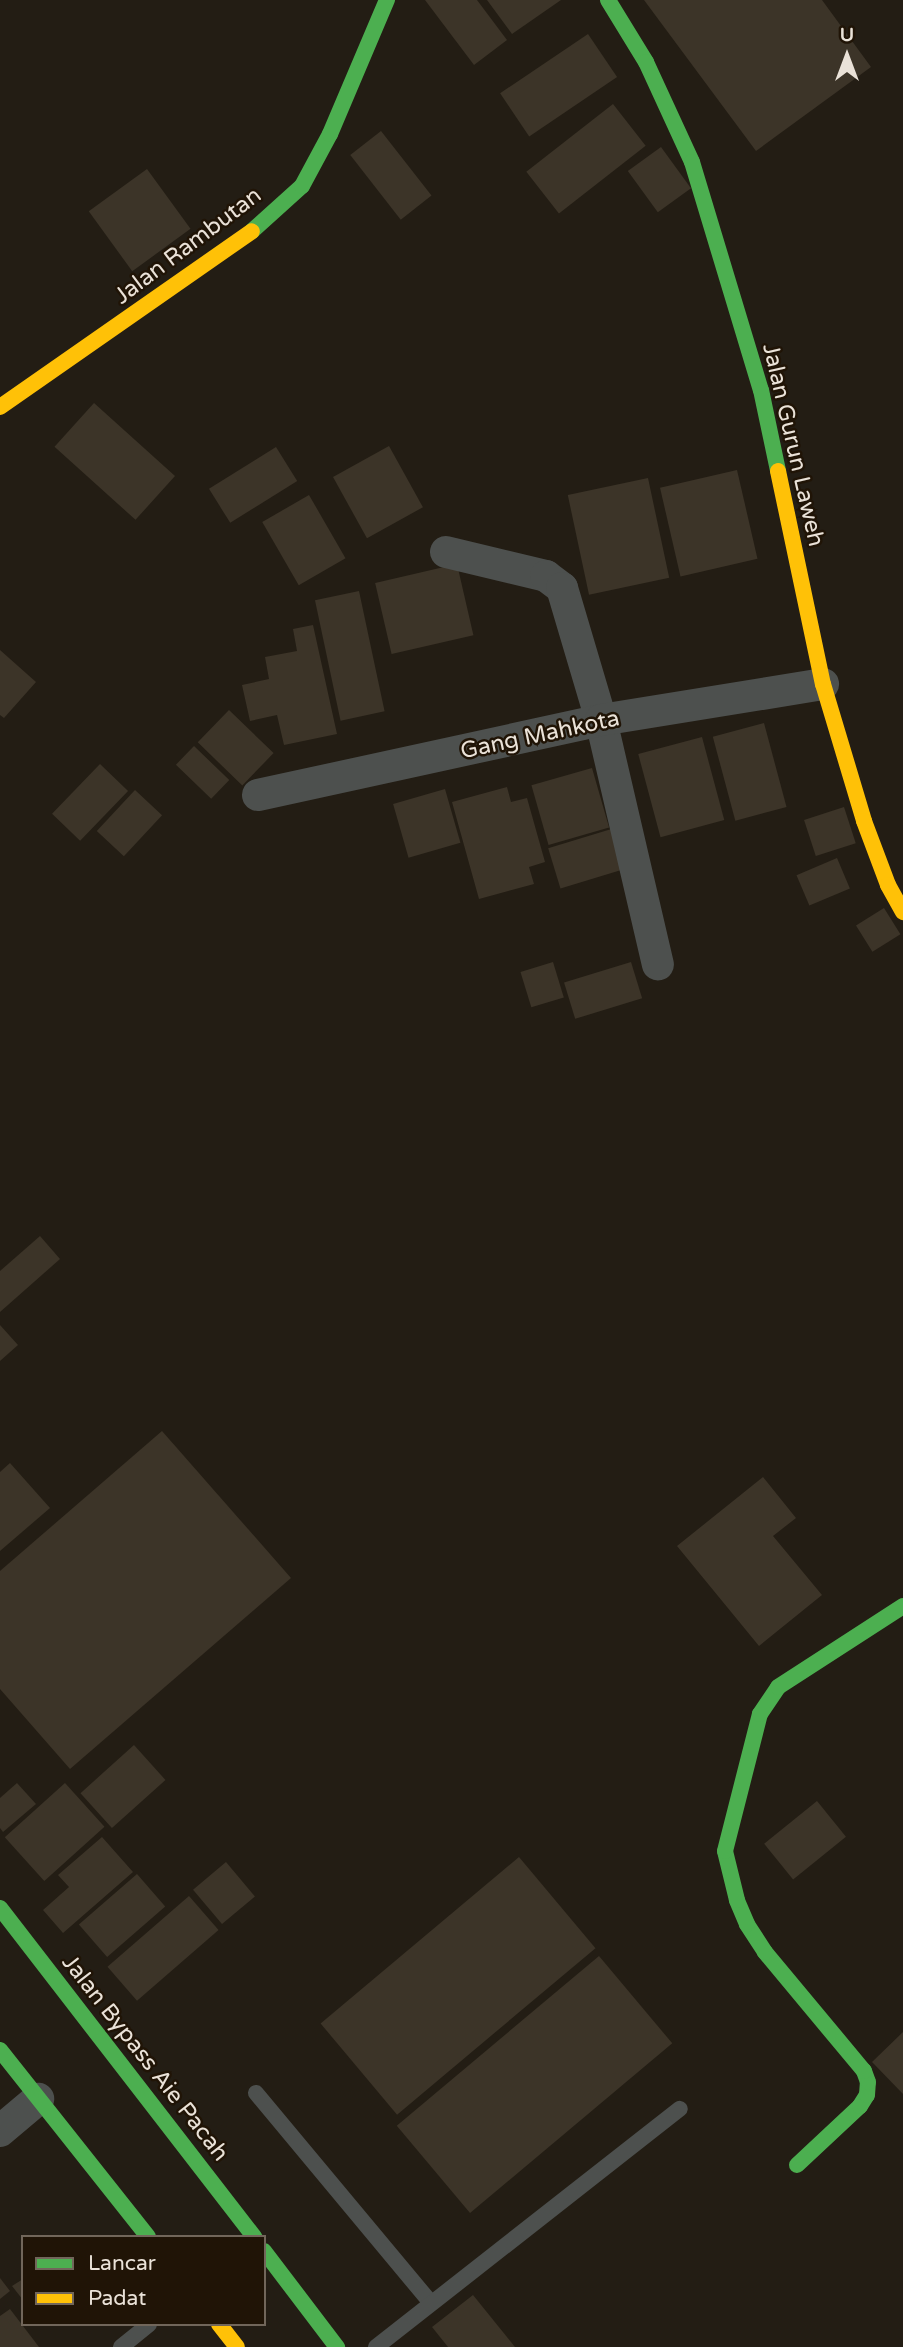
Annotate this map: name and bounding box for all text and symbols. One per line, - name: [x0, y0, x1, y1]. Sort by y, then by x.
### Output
- north arrow: [812, 21, 882, 91]
- text: U: [840, 24, 854, 46]
- street label: Jalan Rambutan: [109, 182, 267, 310]
- street label: Jalan Gurun Laweh: [756, 341, 830, 549]
- street label: Gang Mahkota: [458, 705, 622, 765]
- street label: Jalan Bypass Aie Pacah: [56, 1949, 234, 2167]
- legend: [21, 2235, 266, 2326]
- text: Lancar: [88, 2251, 156, 2276]
- text: Padat: [88, 2286, 146, 2311]

